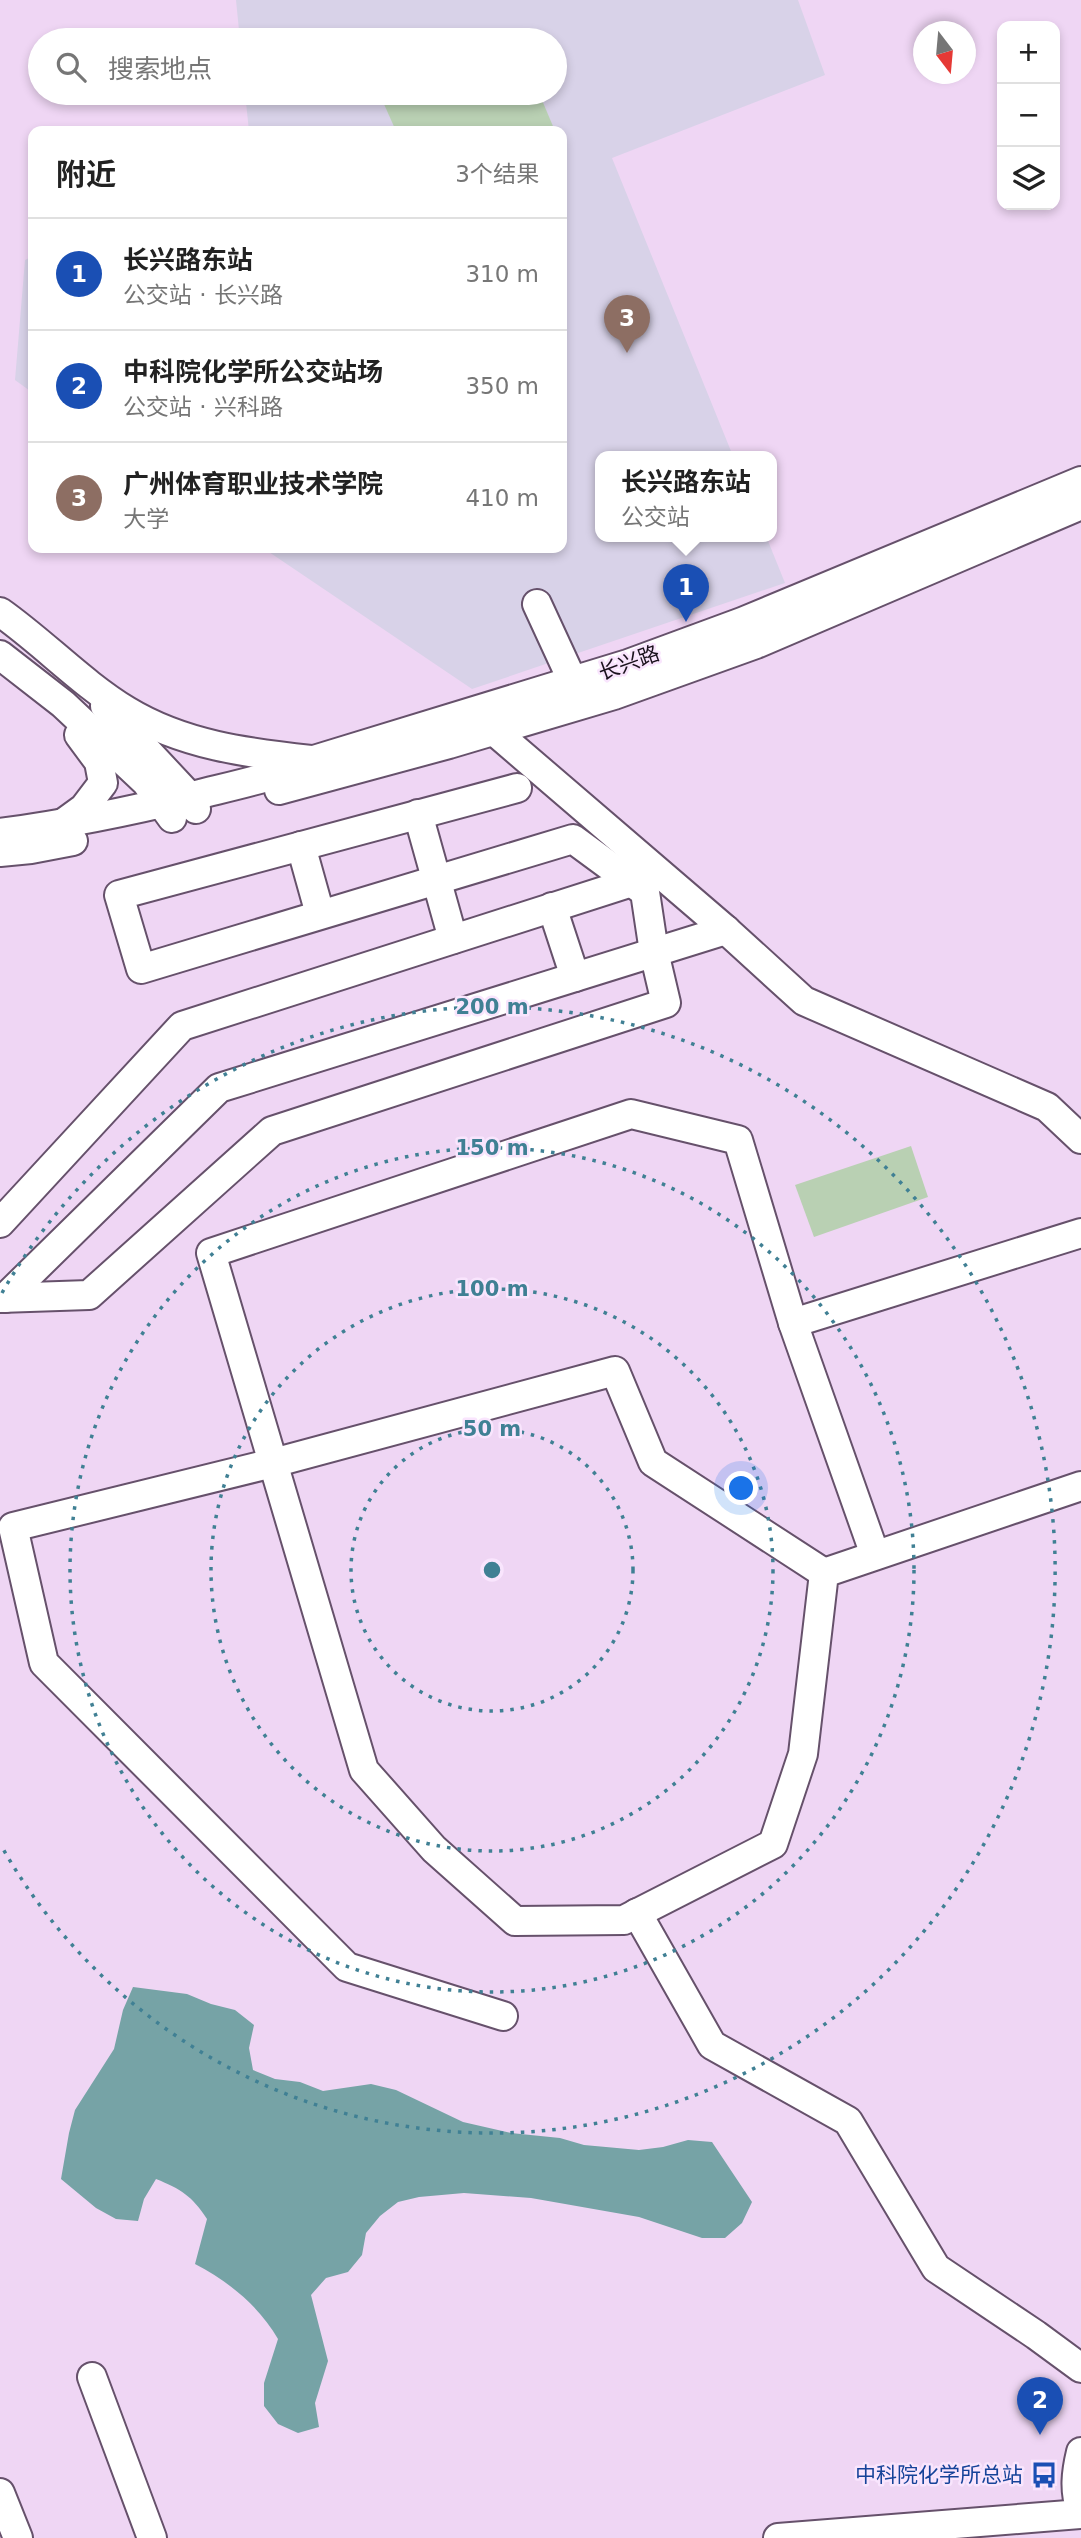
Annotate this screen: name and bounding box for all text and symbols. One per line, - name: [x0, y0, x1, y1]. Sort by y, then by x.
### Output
- north arrow: [913, 21, 976, 84]
- map controls: [997, 21, 1060, 210]
- button: +: [997, 21, 1060, 84]
- search box: [28, 28, 567, 105]
- icon: search: [52, 48, 90, 86]
- text: 搜索地点: [108, 54, 212, 84]
- button: −: [997, 84, 1060, 147]
- button: layers: [997, 147, 1060, 210]
- text: 附近: [56, 157, 116, 192]
- text: 3个结果: [455, 161, 539, 187]
- text: 长兴路东站: [123, 245, 253, 275]
- text: 1: [71, 261, 87, 287]
- text: 310 m: [465, 261, 539, 287]
- text: 公交站 · 长兴路: [123, 282, 283, 308]
- pin: 3: [604, 295, 650, 353]
- text: 中科院化学所公交站场: [123, 357, 383, 387]
- text: 2: [71, 373, 87, 399]
- text: 350 m: [465, 373, 539, 399]
- text: 公交站 · 兴科路: [123, 394, 283, 420]
- popup: [595, 451, 777, 542]
- text: 长兴路东站: [621, 467, 751, 497]
- text: 广州体育职业技术学院: [123, 469, 383, 499]
- text: 3: [71, 485, 87, 511]
- text: 410 m: [465, 485, 539, 511]
- text: 公交站: [621, 504, 690, 530]
- text: 大学: [123, 506, 169, 532]
- pin: 1: [663, 564, 709, 622]
- street label: 长兴路: [595, 641, 663, 685]
- text: 200 m: [455, 995, 529, 1019]
- text: 150 m: [455, 1136, 529, 1160]
- text: 100 m: [455, 1277, 529, 1301]
- text: 50 m: [463, 1417, 521, 1441]
- your location: [724, 1471, 758, 1505]
- centre of rings: [480, 1558, 504, 1582]
- pin: 2: [1017, 2377, 1063, 2435]
- bus stop icon: 中科院化学所总站: [1029, 2460, 1059, 2490]
- place label: 中科院化学所总站: [855, 2463, 1023, 2487]

